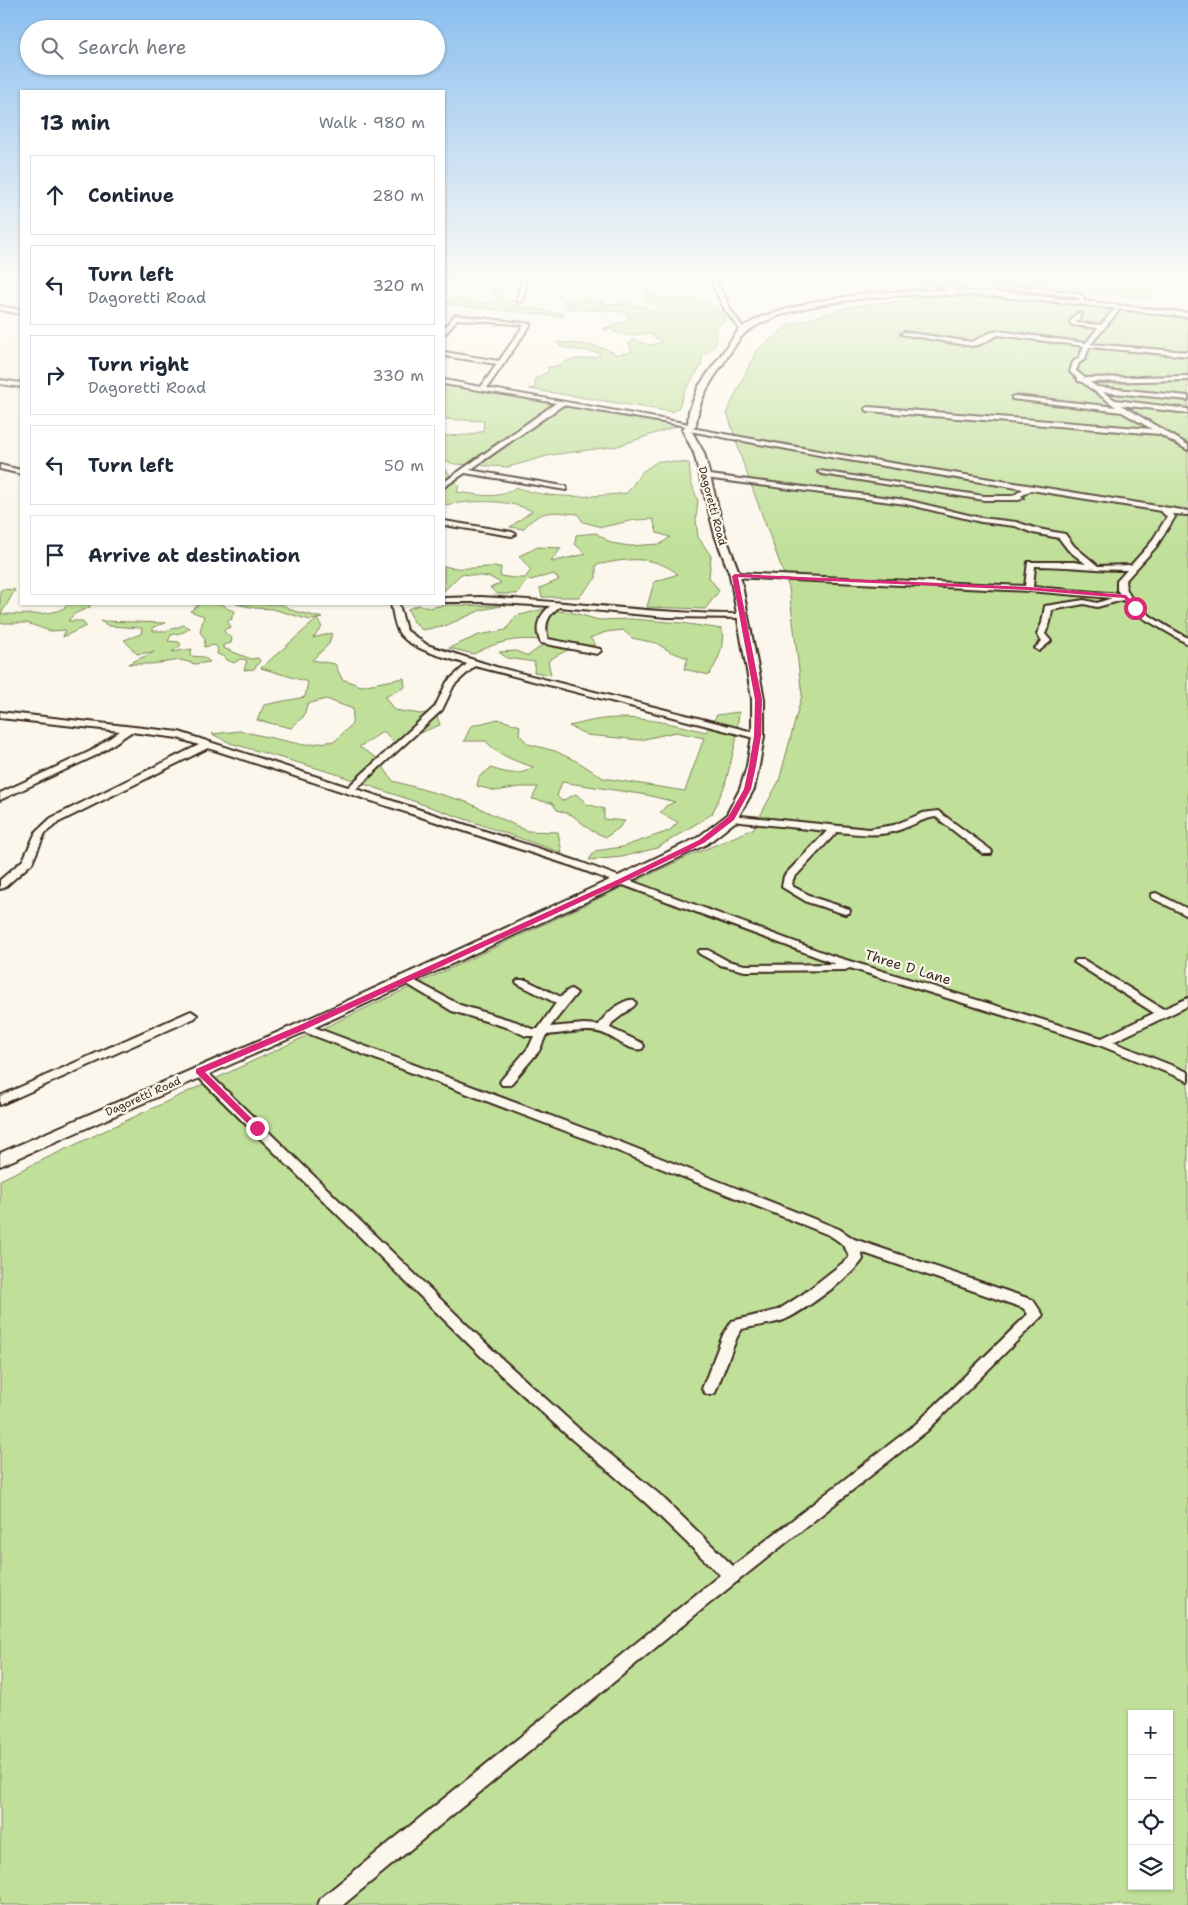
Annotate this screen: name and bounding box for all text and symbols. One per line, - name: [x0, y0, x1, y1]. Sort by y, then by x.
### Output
- search box: [20, 20, 445, 75]
- icon: search: [38, 34, 66, 62]
- text: Search here: [78, 35, 187, 60]
- text: 13 min: [40, 109, 110, 137]
- text: Walk · 980 m: [319, 112, 425, 133]
- icon: ahead: [41, 181, 69, 209]
- text: Continue: [88, 183, 174, 208]
- text: 280 m: [372, 185, 424, 206]
- text: Turn left: [88, 262, 174, 287]
- icon: left: [41, 271, 69, 299]
- text: 320 m: [373, 275, 424, 296]
- text: Dagoretti Road: [88, 287, 206, 308]
- text: Turn right: [88, 352, 189, 377]
- icon: right: [41, 361, 69, 389]
- text: 330 m: [372, 365, 424, 386]
- text: Dagoretti Road: [88, 377, 206, 398]
- icon: left: [41, 451, 69, 479]
- text: Turn left: [88, 453, 174, 478]
- text: 50 m: [384, 455, 424, 476]
- street label: Dagoretti Road: [695, 465, 730, 547]
- icon: arrive: [41, 541, 69, 569]
- text: Arrive at destination: [88, 543, 300, 568]
- route start: [1124, 597, 1147, 620]
- street label: Three D Lane: [863, 945, 954, 989]
- street label: Dagoretti Road: [103, 1073, 183, 1120]
- route end: [246, 1117, 269, 1140]
- map controls: [1128, 1710, 1173, 1890]
- button: +: [1128, 1710, 1173, 1755]
- button: −: [1128, 1755, 1173, 1800]
- button: locate: [1128, 1800, 1173, 1845]
- button: layers: [1128, 1845, 1173, 1890]

